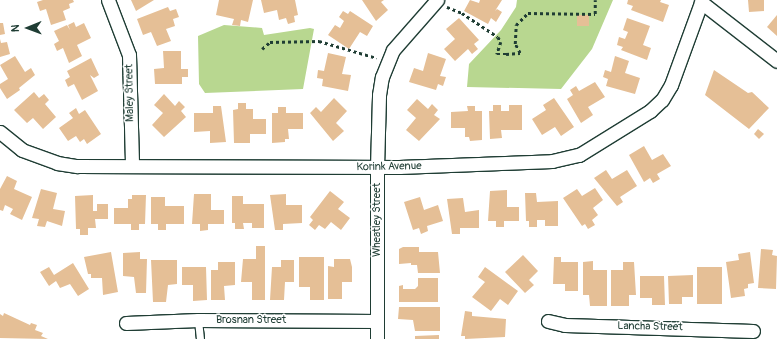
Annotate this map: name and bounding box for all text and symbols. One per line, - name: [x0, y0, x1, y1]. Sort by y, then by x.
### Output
- north arrow: [8, 8, 48, 48]
- text: N: [9, 24, 22, 32]
- street label: Maley Street: [123, 64, 137, 122]
- street label: Korink Avenue: [356, 160, 422, 174]
- street label: Wheatley Street: [370, 183, 384, 257]
- street label: Brosnan Street: [216, 313, 286, 327]
- street label: Lancha Street: [617, 320, 683, 334]

